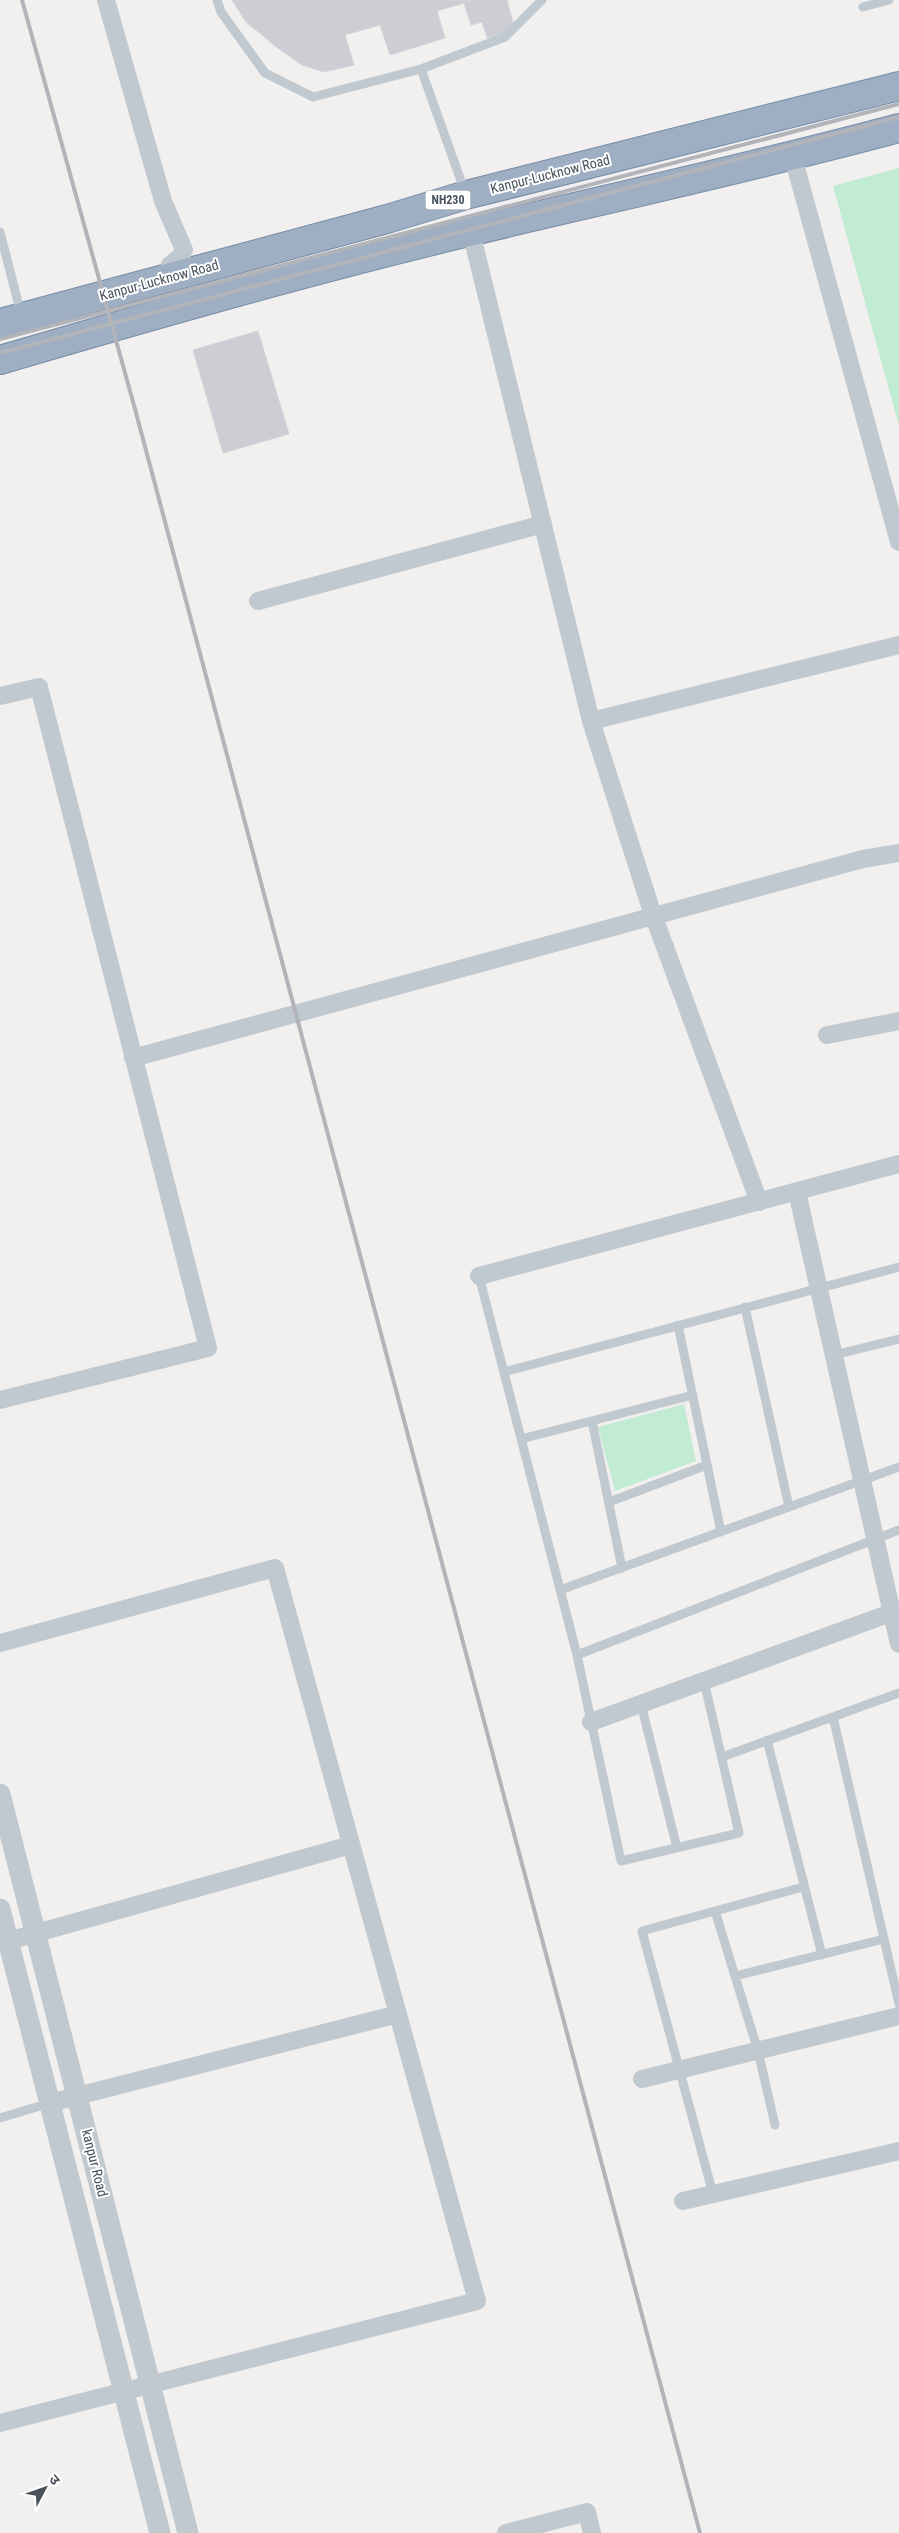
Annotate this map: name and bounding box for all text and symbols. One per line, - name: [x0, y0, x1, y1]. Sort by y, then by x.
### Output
- street label: Kanpur-Lucknow Road: [489, 151, 611, 197]
- road number: NH230: [426, 190, 470, 210]
- street label: Kanpur-Lucknow Road: [98, 256, 220, 304]
- street label: kanpur Road: [79, 2128, 111, 2198]
- north arrow: [20, 2463, 70, 2513]
- text: उ: [46, 2471, 64, 2488]

